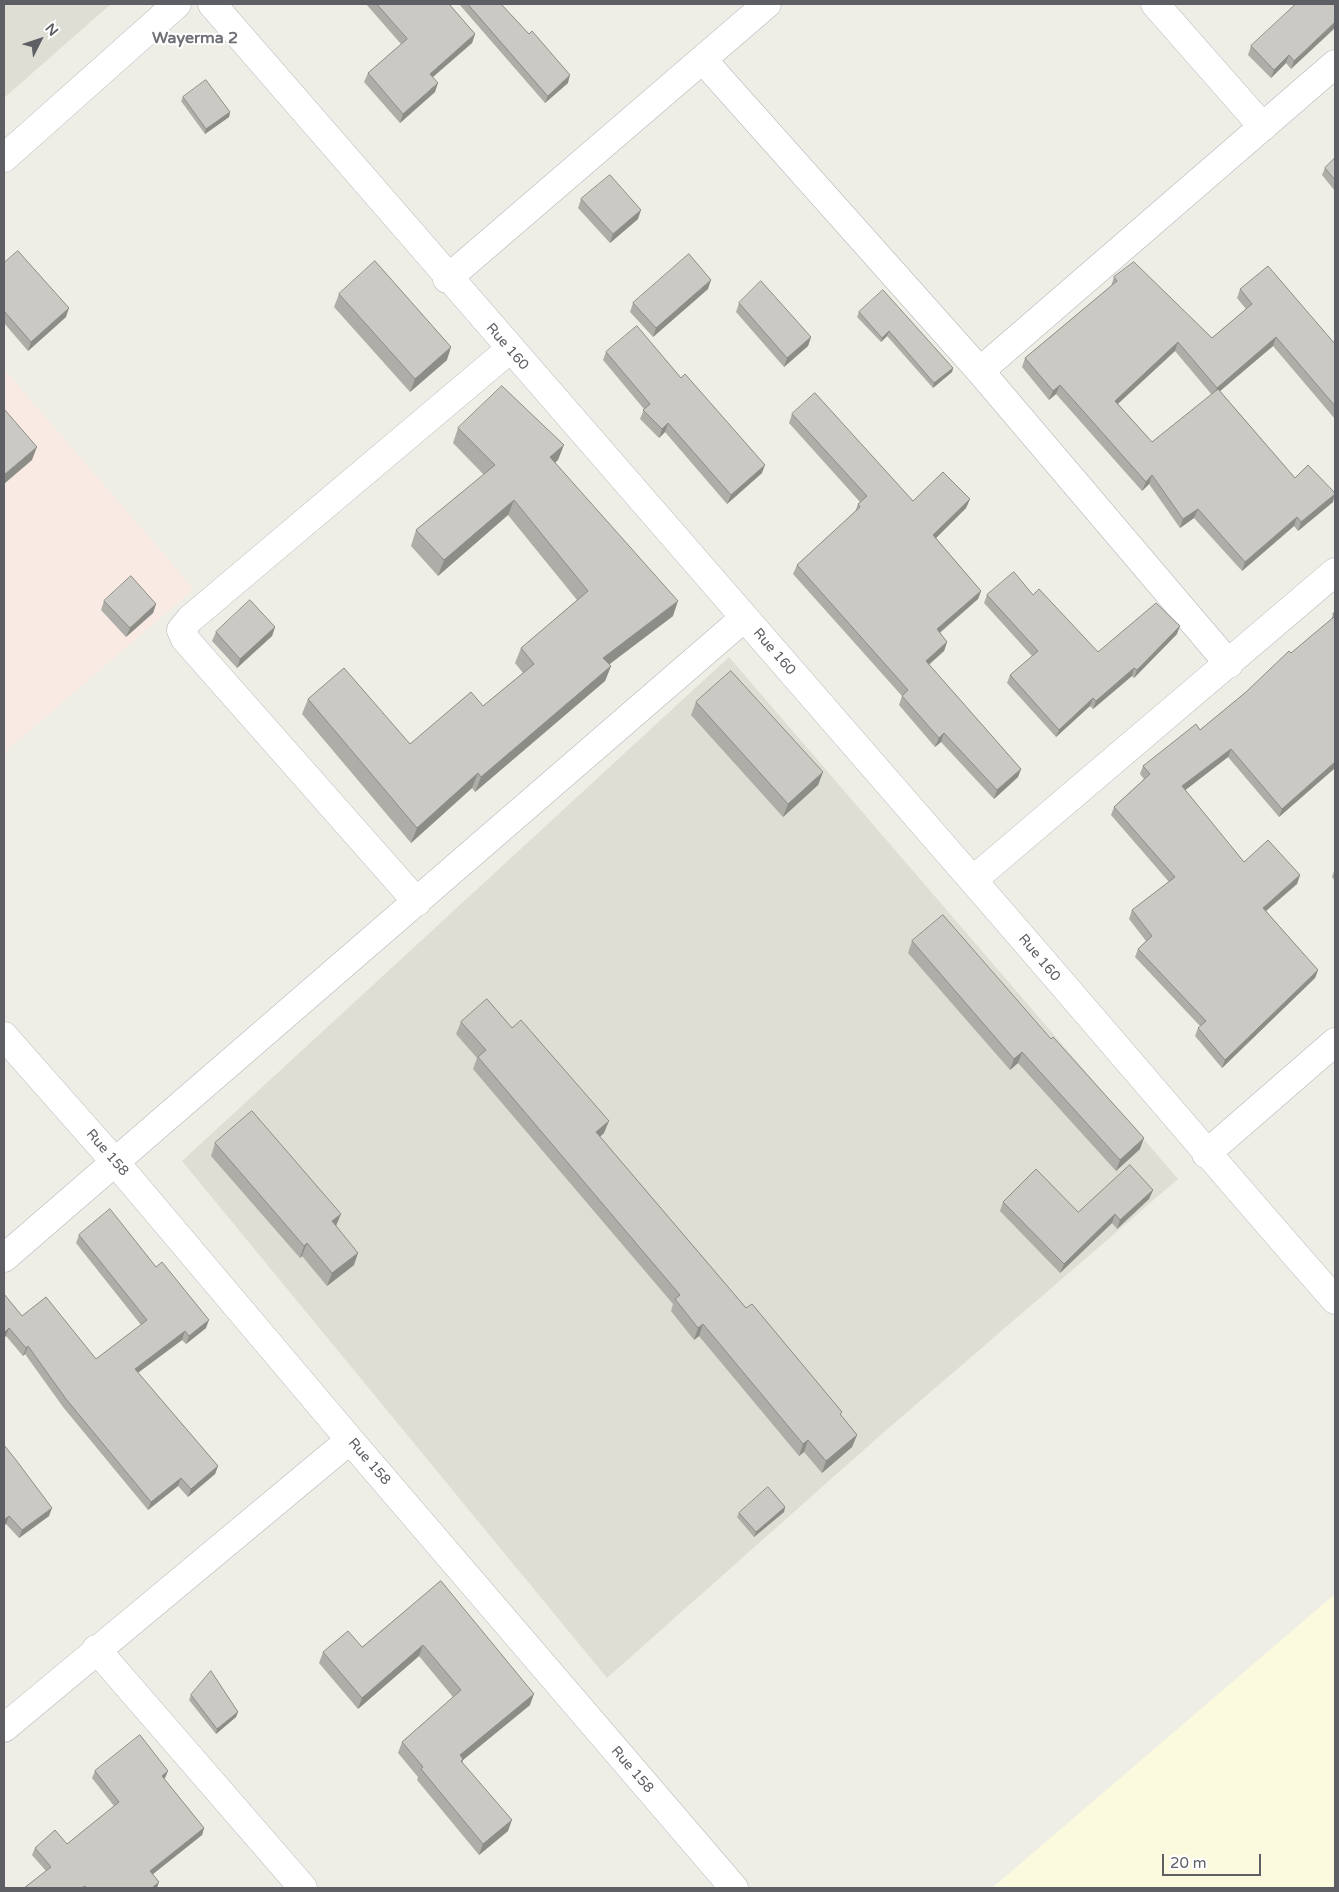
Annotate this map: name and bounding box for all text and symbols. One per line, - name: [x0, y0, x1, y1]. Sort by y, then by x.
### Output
- north arrow: [15, 15, 65, 65]
- text: N: [42, 20, 62, 40]
- district label: Wayerma 2: [152, 29, 238, 49]
- street label: Rue 160: [482, 320, 532, 374]
- street label: Rue 160: [749, 625, 799, 679]
- street label: Rue 160: [1014, 931, 1064, 985]
- street label: Rue 158: [82, 1126, 132, 1180]
- street label: Rue 158: [344, 1435, 394, 1489]
- street label: Rue 158: [607, 1743, 657, 1797]
- scale bar: [1164, 1844, 1263, 1876]
- text: 20 m: [1170, 1854, 1207, 1872]

